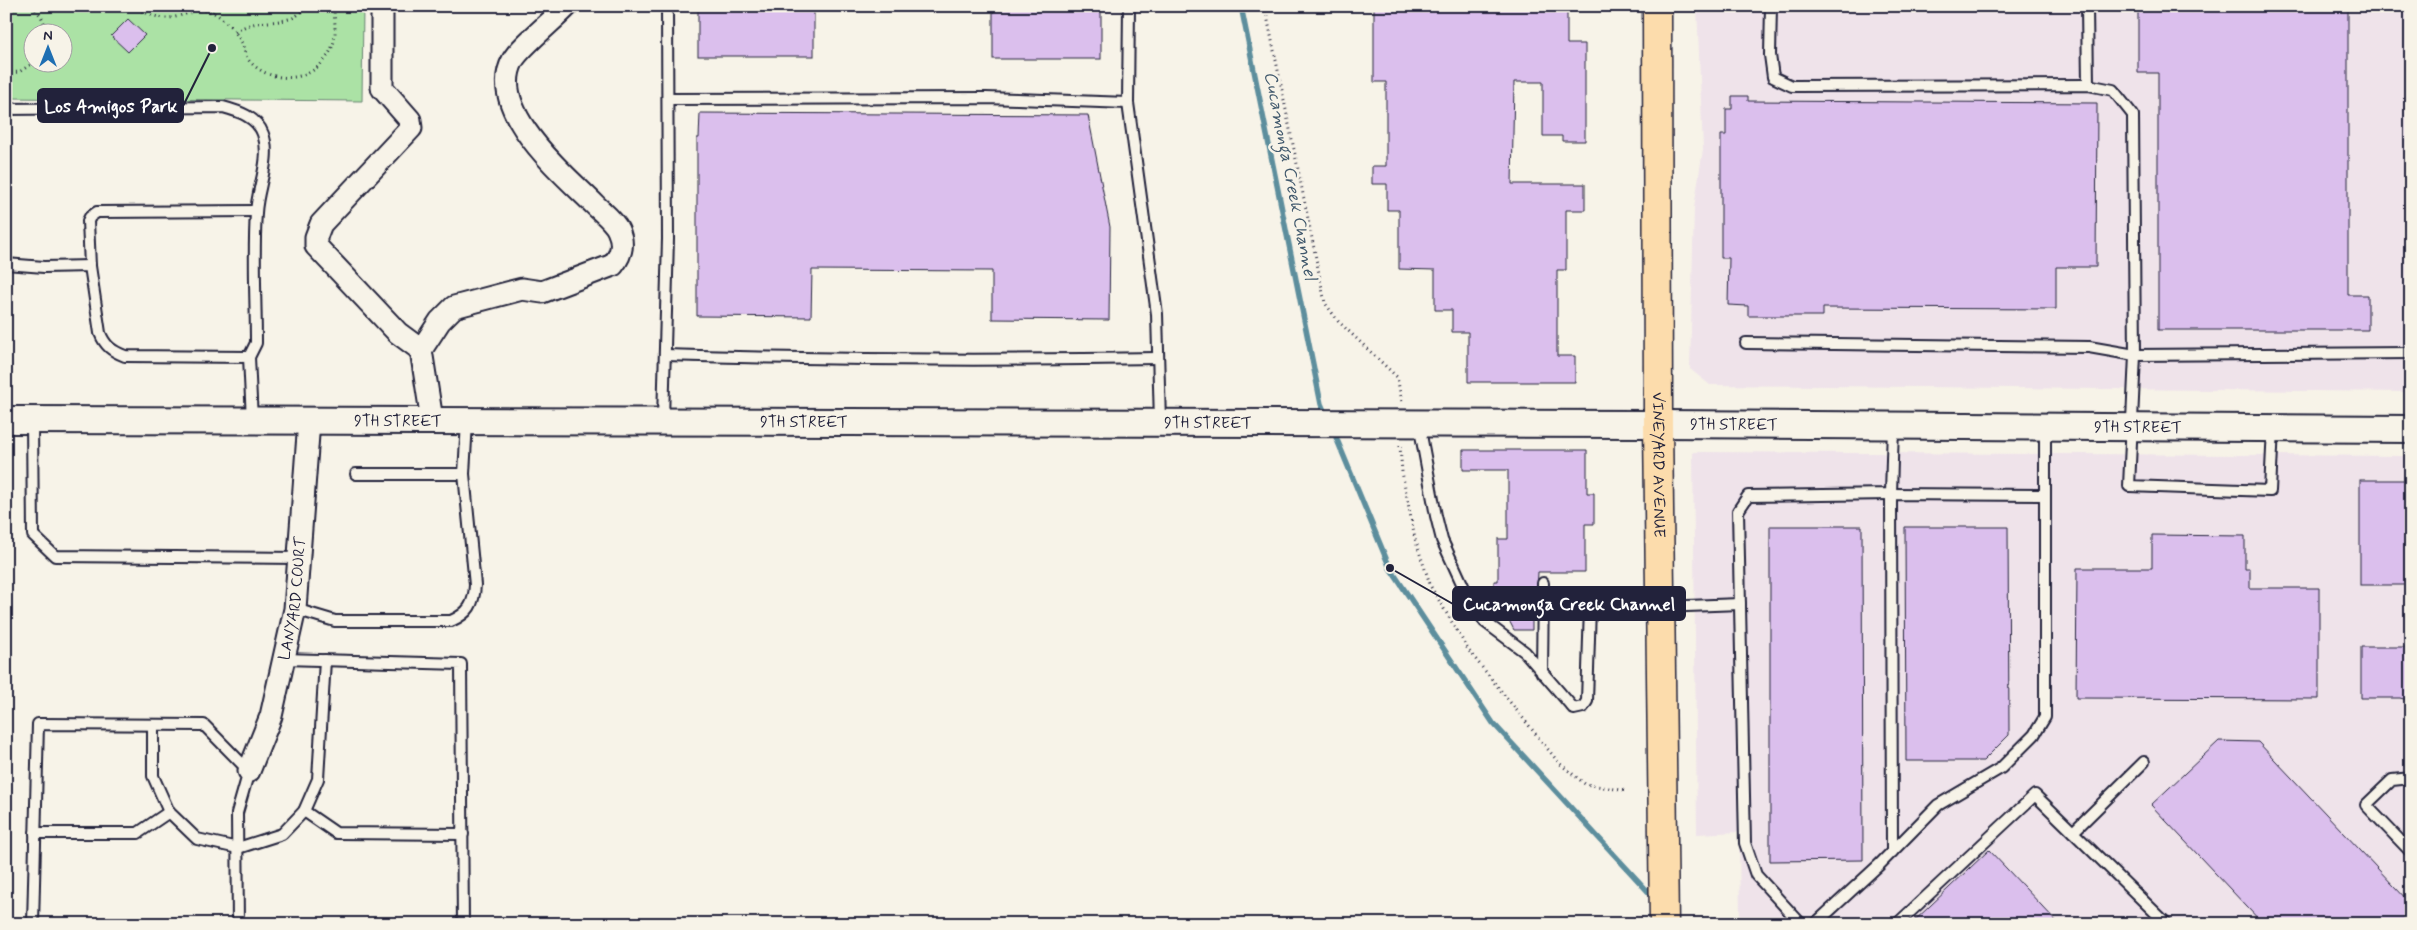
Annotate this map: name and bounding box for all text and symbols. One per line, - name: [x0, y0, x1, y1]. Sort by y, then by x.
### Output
- north arrow: [22, 22, 72, 72]
- text: N: [43, 27, 53, 45]
- water label: Cucamonga Creek Channel: [1256, 69, 1322, 284]
- callout: Los Amigos Park: [38, 89, 183, 122]
- text: Los Amigos Park: [44, 95, 179, 119]
- street label: VINEYARD AVENUE: [1647, 392, 1670, 538]
- street label: 9TH STREET: [354, 410, 442, 432]
- street label: 9TH STREET: [760, 411, 848, 433]
- street label: 9TH STREET: [1164, 412, 1252, 434]
- street label: 9TH STREET: [1690, 414, 1778, 435]
- street label: 9TH STREET: [2094, 416, 2182, 438]
- street label: LANYARD COURT: [273, 535, 311, 662]
- callout: Cucamonga Creek Channel: [1453, 587, 1685, 620]
- text: Cucamonga Creek Channel: [1463, 593, 1675, 619]

